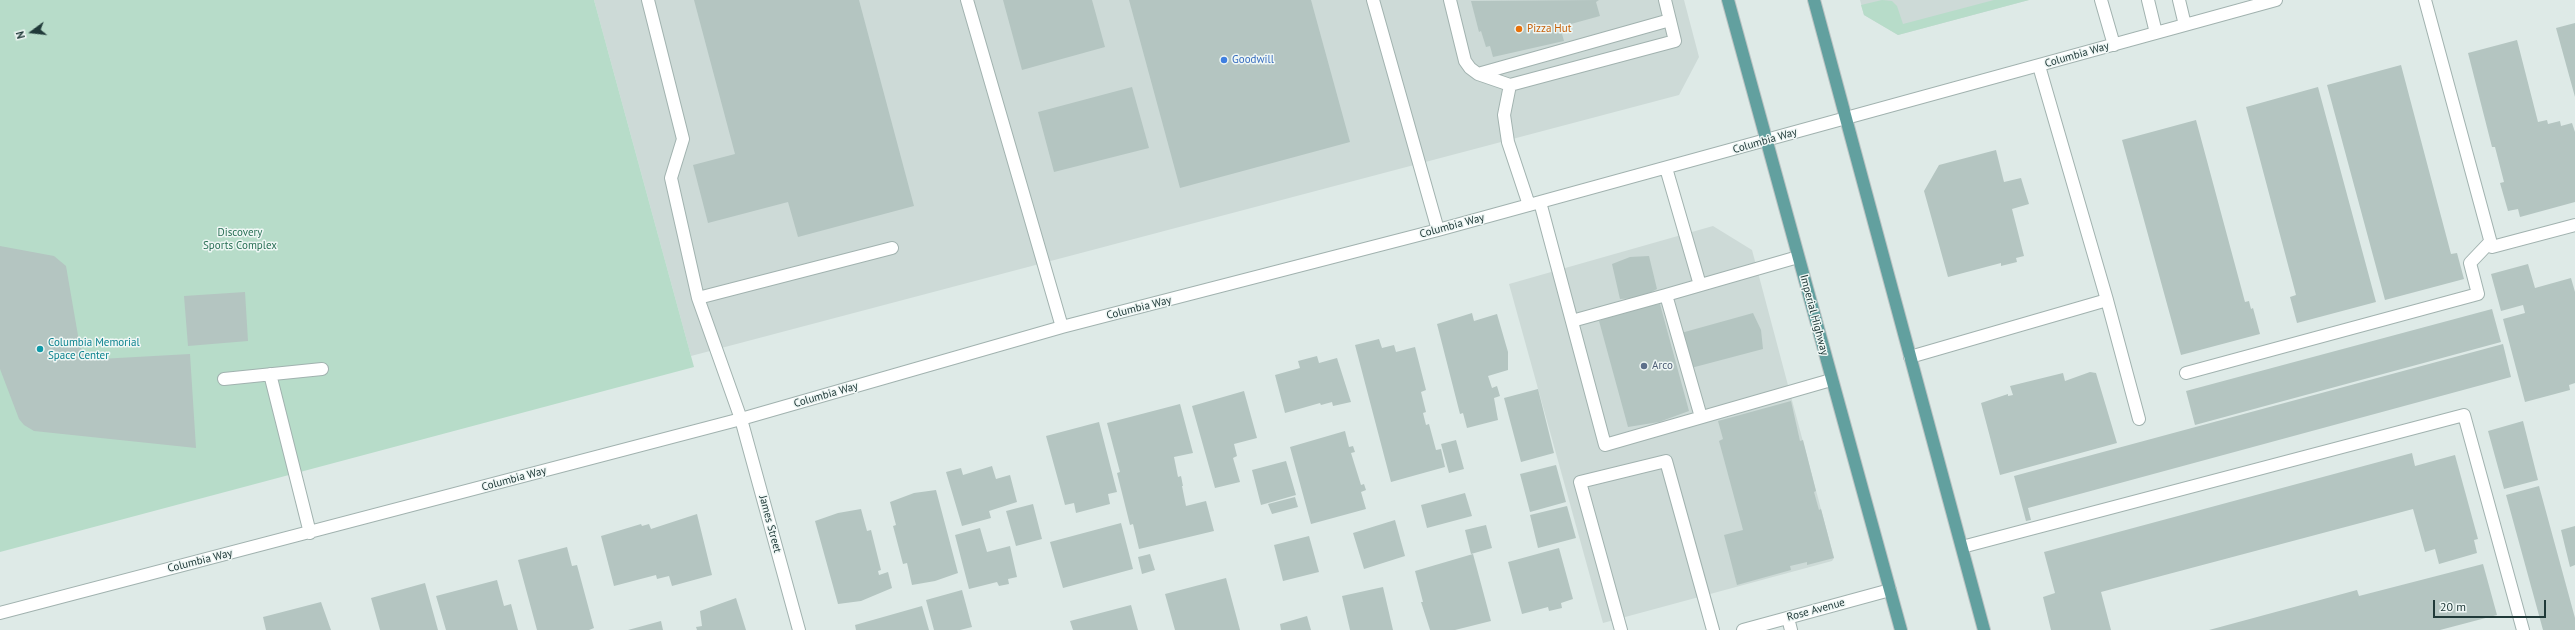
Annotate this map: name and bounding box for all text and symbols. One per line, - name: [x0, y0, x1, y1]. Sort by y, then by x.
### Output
- north arrow: [12, 12, 52, 52]
- place label: Pizza Hut: [1527, 22, 1571, 36]
- marker: Pizza Hut: [1514, 24, 1524, 34]
- text: N: [13, 30, 28, 40]
- street label: Columbia Way: [2043, 40, 2111, 70]
- place label: Goodwill: [1232, 53, 1274, 67]
- marker: Goodwill: [1219, 55, 1229, 65]
- street label: Columbia Way: [1731, 126, 1799, 156]
- street label: Columbia Way: [1418, 211, 1486, 241]
- park label: Discovery Sports Complex: [203, 226, 277, 252]
- street label: Imperial Highway: [1797, 273, 1831, 357]
- street label: Columbia Way: [1105, 294, 1173, 322]
- place label: Columbia Memorial Space Center: [48, 336, 140, 362]
- marker: Columbia Memorial Space Center: [35, 344, 45, 354]
- place label: Arco: [1652, 359, 1673, 373]
- marker: Arco: [1639, 361, 1649, 371]
- street label: Columbia Way: [792, 380, 860, 410]
- street label: Columbia Way: [480, 464, 548, 494]
- street label: James Street: [756, 494, 784, 554]
- street label: Columbia Way: [166, 547, 234, 575]
- scale bar: [2435, 592, 2548, 618]
- street label: Rose Avenue: [1786, 596, 1846, 624]
- text: 20 m: [2440, 599, 2466, 614]

